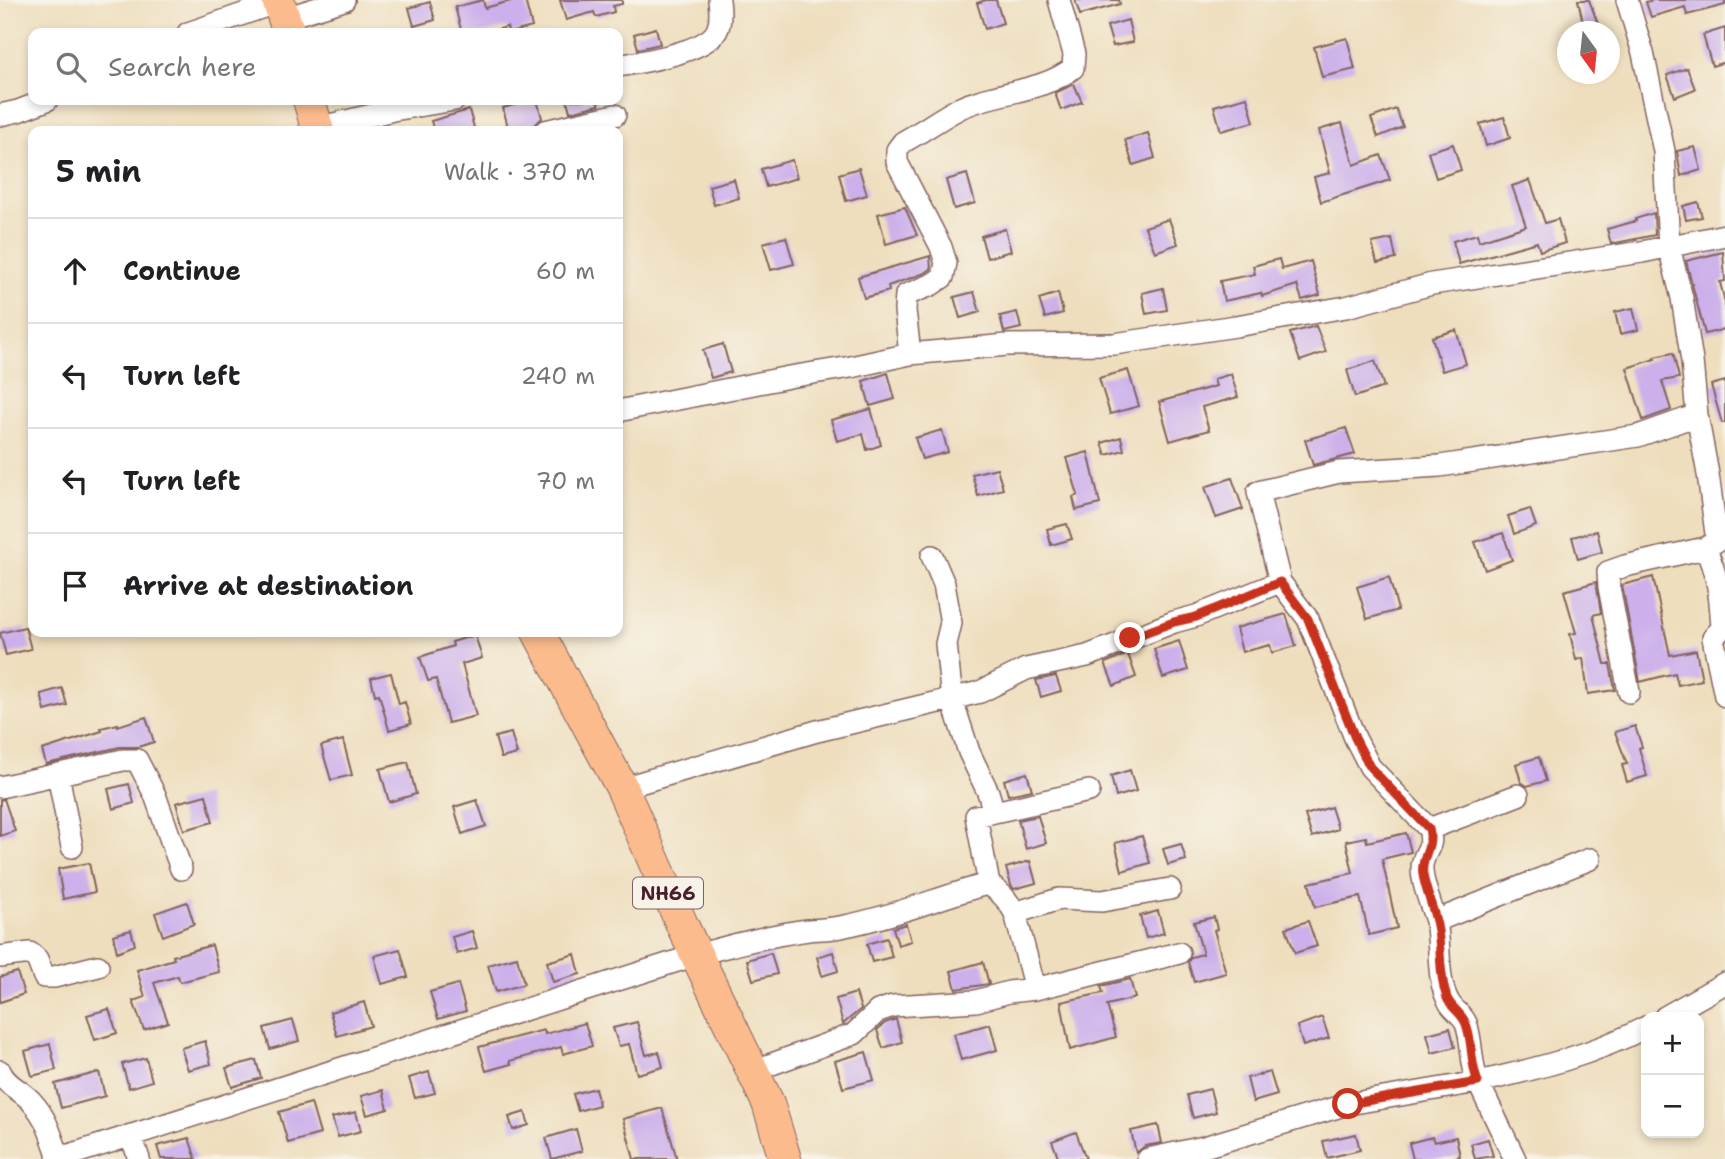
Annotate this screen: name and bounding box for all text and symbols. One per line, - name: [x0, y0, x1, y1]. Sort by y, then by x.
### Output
- north arrow: [1557, 21, 1620, 84]
- search box: [28, 28, 623, 105]
- icon: search: [52, 48, 90, 86]
- text: Search here: [108, 49, 257, 84]
- text: 5 min: [56, 151, 141, 192]
- text: Walk · 370 m: [444, 157, 595, 187]
- icon: ahead: [56, 252, 94, 290]
- text: Continue: [123, 253, 241, 288]
- text: 60 m: [536, 256, 595, 286]
- icon: left: [56, 357, 94, 395]
- text: Turn left: [123, 358, 240, 393]
- text: 240 m: [521, 361, 595, 391]
- icon: left: [56, 462, 94, 500]
- text: Turn left: [123, 463, 240, 498]
- text: 70 m: [536, 466, 595, 496]
- icon: arrive: [56, 567, 94, 605]
- text: Arrive at destination: [123, 568, 413, 603]
- route end: [1114, 622, 1145, 653]
- road number: NH66: [633, 878, 703, 908]
- map controls: [1641, 1012, 1704, 1138]
- button: +: [1641, 1012, 1704, 1075]
- button: −: [1641, 1075, 1704, 1138]
- route start: [1332, 1088, 1363, 1119]

